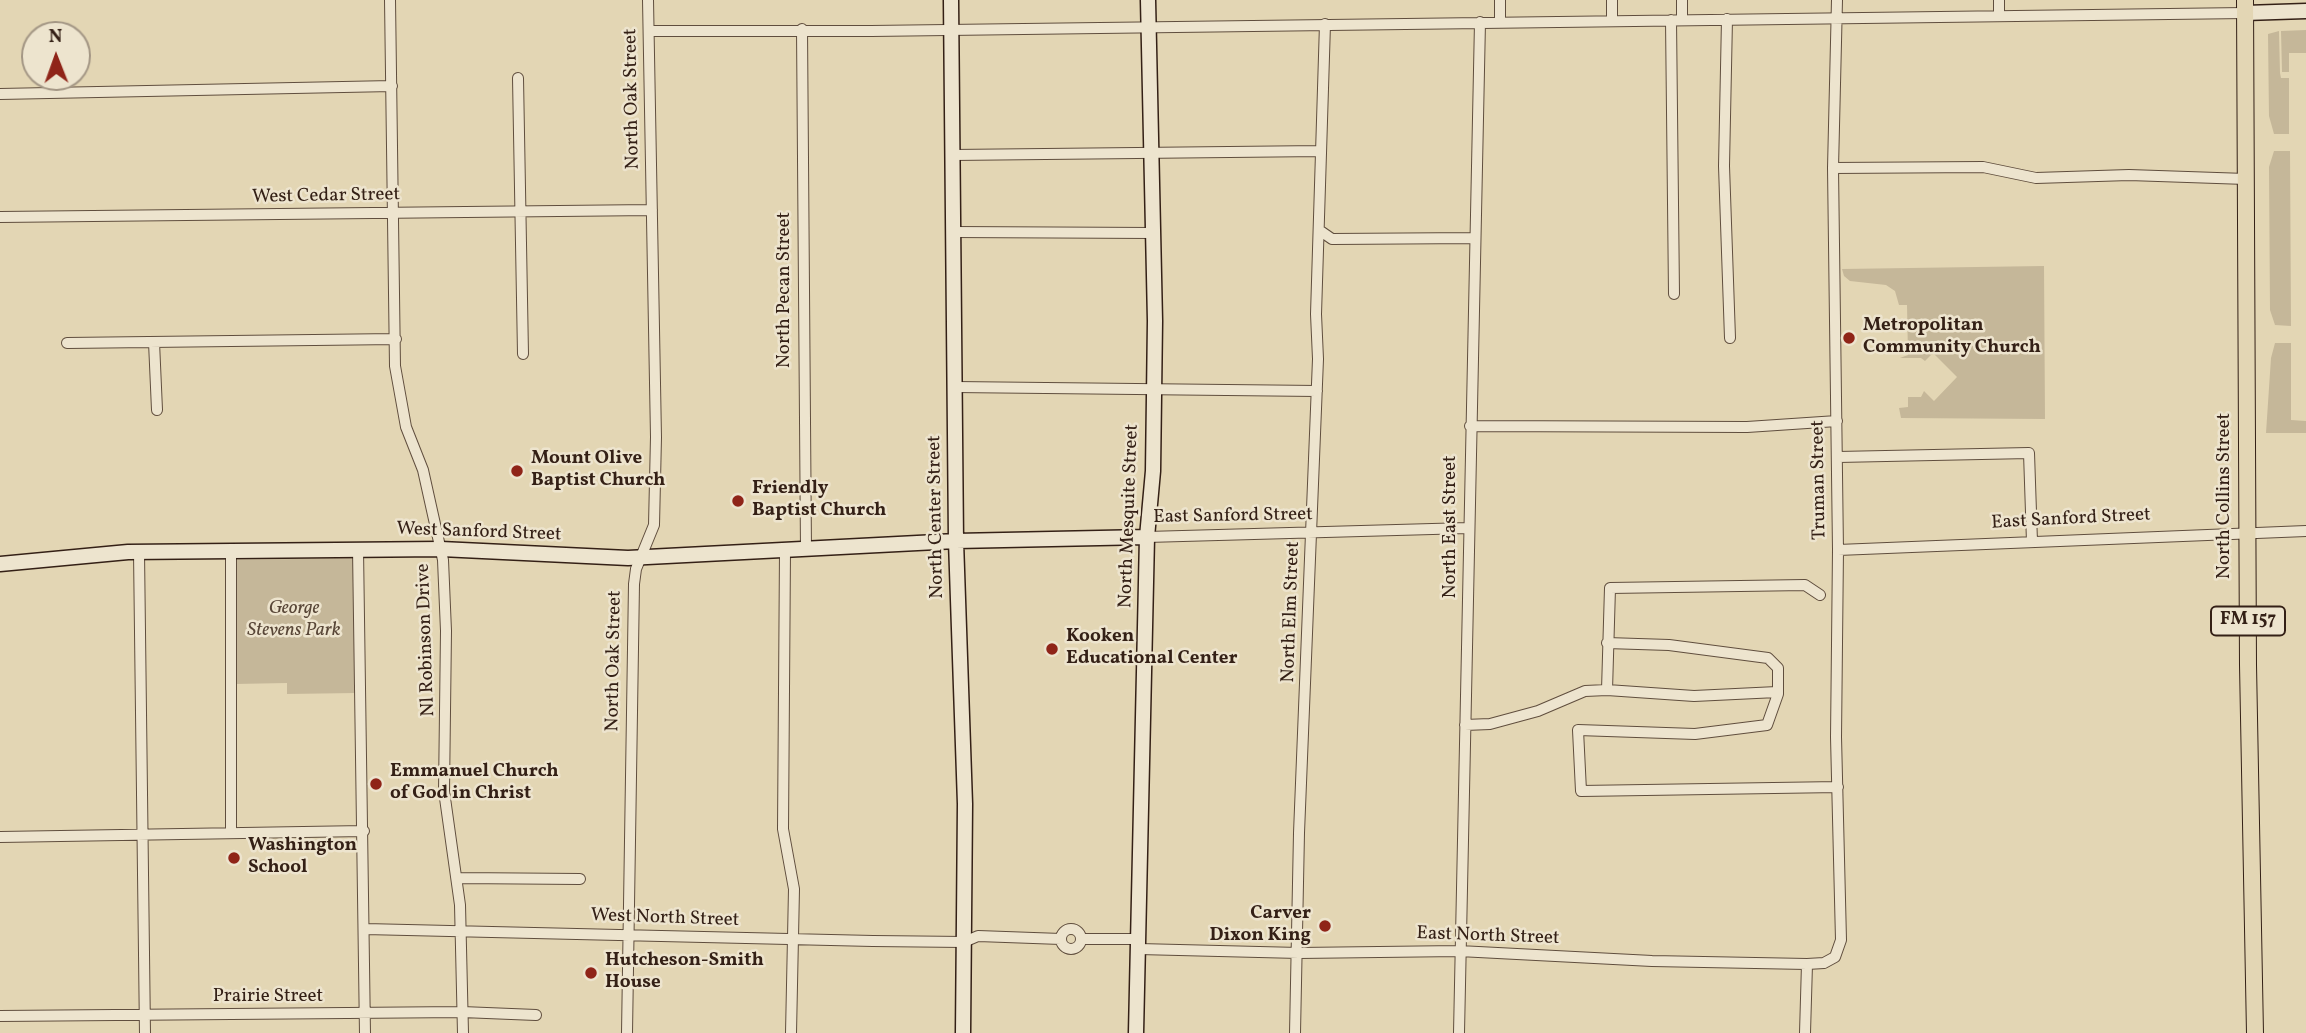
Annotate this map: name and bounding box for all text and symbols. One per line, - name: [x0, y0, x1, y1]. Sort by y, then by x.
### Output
- north arrow: [21, 21, 91, 91]
- text: N: [49, 24, 63, 50]
- street label: North Oak Street: [620, 28, 646, 170]
- street label: West Cedar Street: [252, 184, 400, 210]
- street label: North Pecan Street: [775, 212, 797, 368]
- place label: Metropolitan Community Church: [1863, 316, 2041, 360]
- marker: Metropolitan Community Church: [1841, 330, 1857, 346]
- street label: North Collins Street: [2215, 413, 2237, 579]
- street label: Truman Street: [1808, 420, 1832, 540]
- street label: North Mesquite Street: [1115, 424, 1145, 608]
- street label: North Center Street: [924, 435, 950, 599]
- place label: Mount Olive Baptist Church: [531, 449, 665, 493]
- street label: North East Street: [1441, 455, 1463, 599]
- marker: Mount Olive Baptist Church: [509, 463, 525, 479]
- place label: Friendly Baptist Church: [752, 479, 886, 523]
- marker: Friendly Baptist Church: [730, 493, 746, 509]
- street label: East Sanford Street: [1153, 504, 1313, 530]
- street label: East Sanford Street: [1991, 504, 2151, 536]
- street label: West Sanford Street: [396, 519, 562, 547]
- street label: North Elm Street: [1278, 541, 1306, 683]
- street label: Nl Robinson Drive: [413, 563, 441, 717]
- street label: North Oak Street: [602, 590, 628, 732]
- park label: George Stevens Park: [247, 599, 341, 643]
- road number: FM 157: [2211, 606, 2285, 636]
- place label: Kooken Educational Center: [1066, 627, 1238, 671]
- marker: Kooken Educational Center: [1044, 641, 1060, 657]
- place label: Emmanuel Church of God in Christ: [390, 762, 559, 806]
- marker: Emmanuel Church of God in Christ: [368, 776, 384, 792]
- place label: Washington School: [248, 836, 357, 880]
- marker: Washington School: [226, 850, 242, 866]
- place label: Carver Dixon King: [1209, 904, 1311, 948]
- street label: West North Street: [590, 905, 740, 933]
- marker: Carver Dixon King: [1317, 918, 1333, 934]
- street label: East North Street: [1416, 923, 1560, 951]
- place label: Hutcheson-Smith House: [605, 951, 764, 995]
- marker: Hutcheson-Smith House: [583, 965, 599, 981]
- street label: Prairie Street: [213, 987, 323, 1009]

